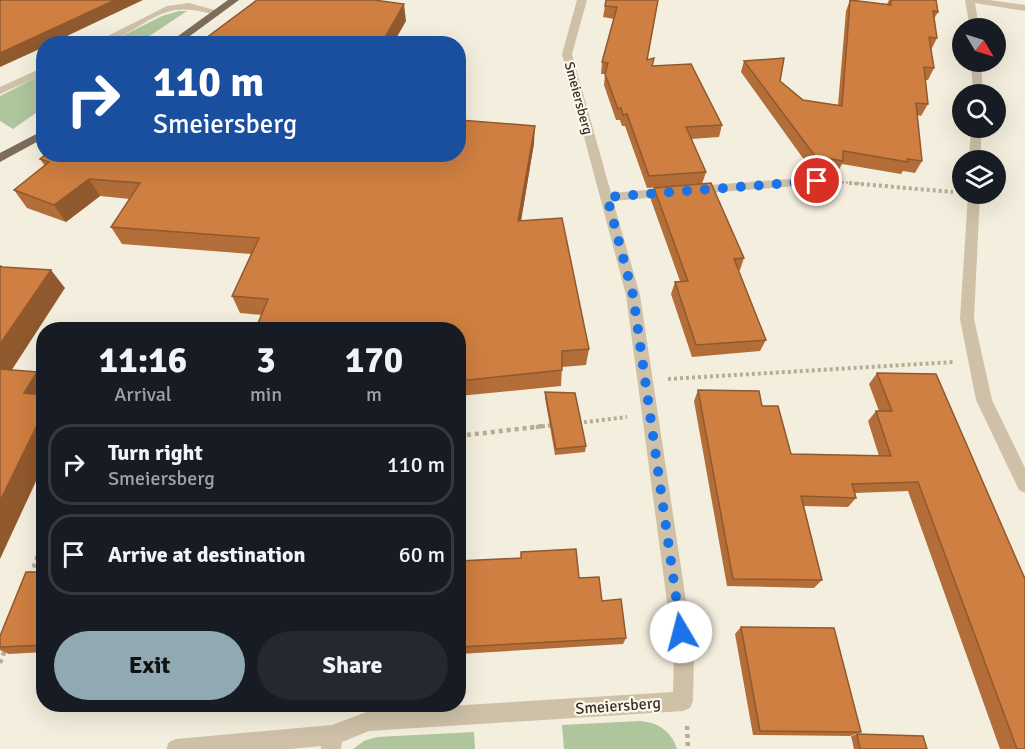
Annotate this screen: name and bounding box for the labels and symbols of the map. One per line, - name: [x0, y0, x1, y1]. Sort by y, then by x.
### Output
- north arrow: [952, 18, 1006, 72]
- street label: Smeiersberg: [561, 60, 596, 136]
- pin: [791, 155, 842, 206]
- position arrow: [649, 600, 713, 664]
- street label: Smeiersberg: [575, 693, 661, 719]

